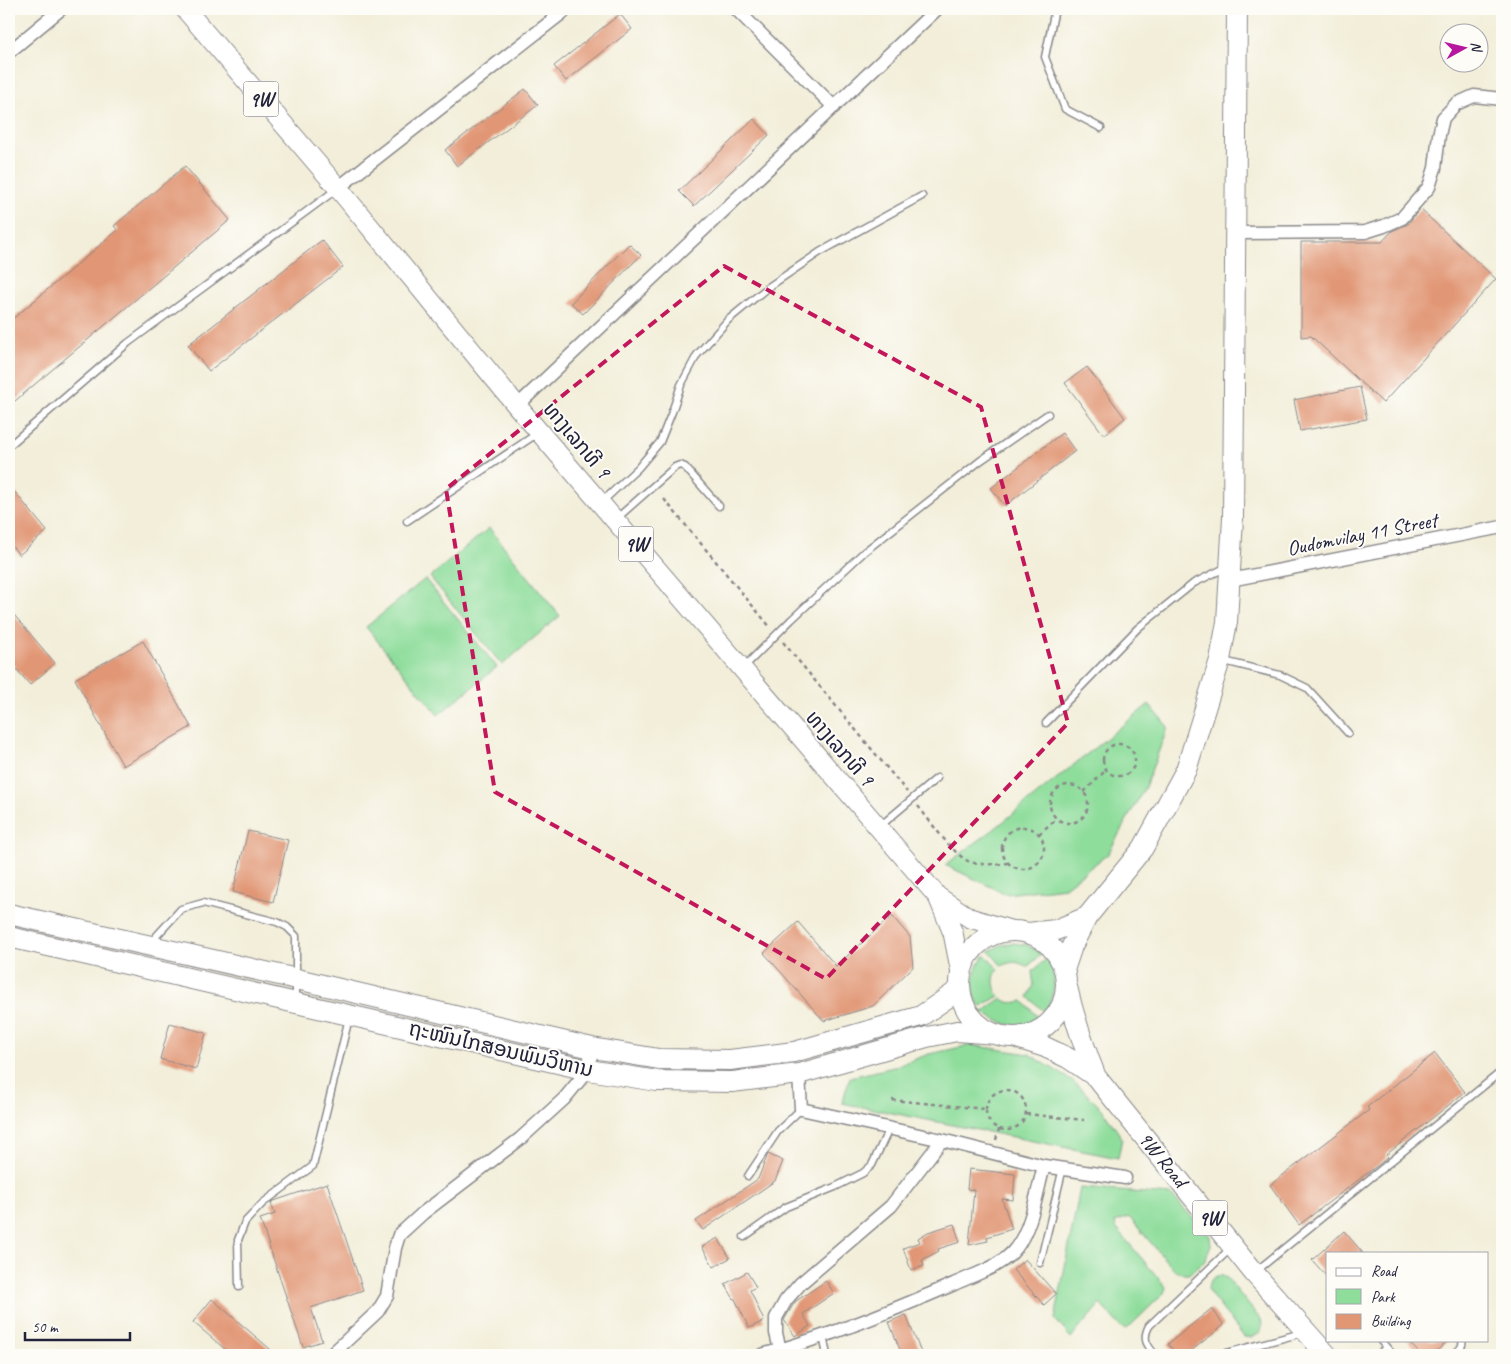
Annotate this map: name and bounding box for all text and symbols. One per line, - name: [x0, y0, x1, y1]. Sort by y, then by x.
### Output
- north arrow: [1438, 22, 1488, 72]
- text: N: [1467, 41, 1486, 54]
- road number: 9W: [244, 82, 278, 116]
- street label: ທາງເລກທີ 9: [538, 397, 617, 485]
- street label: Oudomvilay 11 Street: [1285, 506, 1442, 561]
- road number: 9W: [618, 526, 654, 562]
- street label: ທາງເລກທີ 9: [800, 705, 881, 792]
- street label: ຖະໜົນໄກສອນພົມວິຫານ: [406, 1015, 596, 1083]
- street label: 9W Road: [1133, 1126, 1196, 1195]
- road number: 9W: [1192, 1200, 1228, 1236]
- legend: [1326, 1252, 1488, 1342]
- text: Road: [1371, 1262, 1398, 1281]
- text: Park: [1371, 1288, 1396, 1307]
- scale bar: [25, 1309, 130, 1341]
- text: Building: [1371, 1312, 1411, 1331]
- text: 50 m: [32, 1318, 59, 1337]

